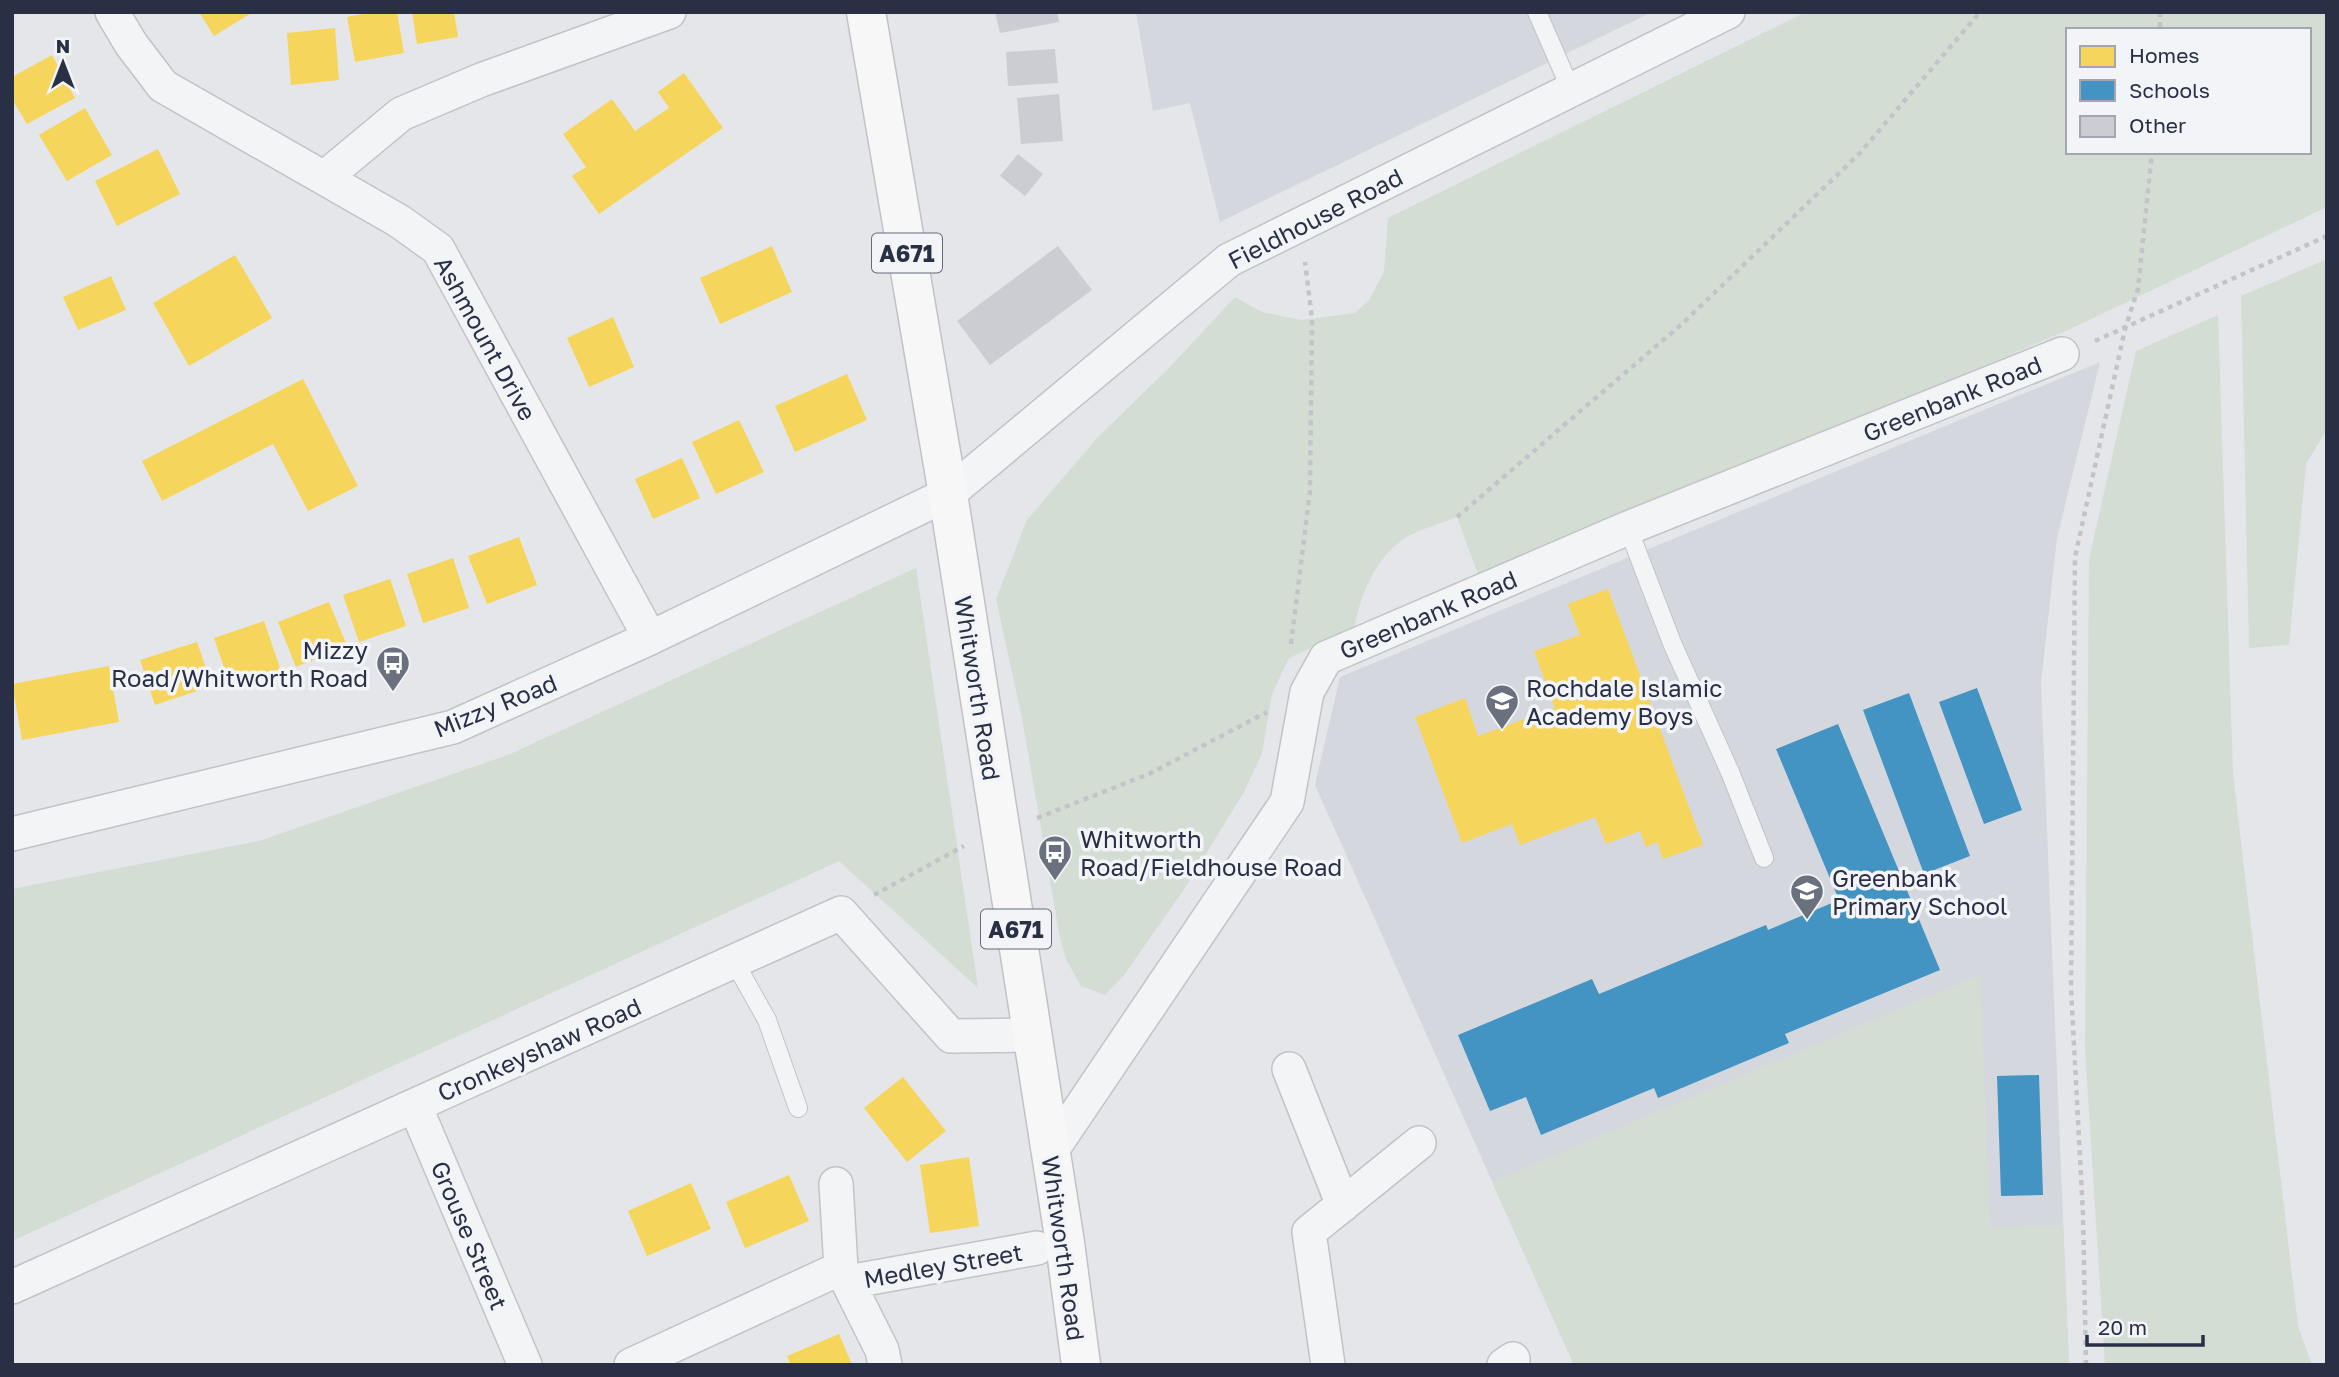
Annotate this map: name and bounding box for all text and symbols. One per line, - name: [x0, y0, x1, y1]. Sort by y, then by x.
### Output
- north arrow: [28, 28, 98, 98]
- legend: [2066, 28, 2311, 154]
- text: N: [56, 34, 70, 57]
- text: Homes: [2129, 42, 2199, 68]
- text: Schools: [2129, 77, 2210, 103]
- text: Other: [2129, 112, 2186, 138]
- street label: Fieldhouse Road: [1223, 162, 1407, 274]
- road number: A671: [872, 234, 942, 272]
- street label: Ashmount Drive: [429, 251, 543, 425]
- street label: Greenbank Road: [1858, 349, 2046, 447]
- street label: Greenbank Road: [1335, 564, 1521, 664]
- street label: Whitworth Road: [949, 594, 1007, 782]
- place label: Mizzy Road/Whitworth Road: [111, 635, 368, 692]
- bus stop icon: Mizzy Road/Whitworth Road: [374, 644, 412, 693]
- street label: Mizzy Road: [429, 667, 561, 743]
- place label: Rochdale Islamic Academy Boys: [1526, 673, 1722, 730]
- school or university icon: Rochdale Islamic Academy Boys: [1483, 682, 1521, 731]
- place label: Whitworth Road/Fieldhouse Road: [1080, 824, 1342, 881]
- bus stop icon: Whitworth Road/Fieldhouse Road: [1036, 833, 1074, 882]
- place label: Greenbank Primary School: [1832, 863, 2008, 920]
- school or university icon: Greenbank Primary School: [1788, 872, 1826, 921]
- road number: A671: [981, 910, 1051, 948]
- street label: Cronkeyshaw Road: [433, 991, 645, 1107]
- street label: Whitworth Road: [1037, 1154, 1091, 1342]
- street label: Grouse Street: [426, 1156, 514, 1314]
- street label: Medley Street: [861, 1237, 1025, 1293]
- scale bar: [2087, 1304, 2202, 1348]
- text: 20 m: [2098, 1314, 2147, 1340]

